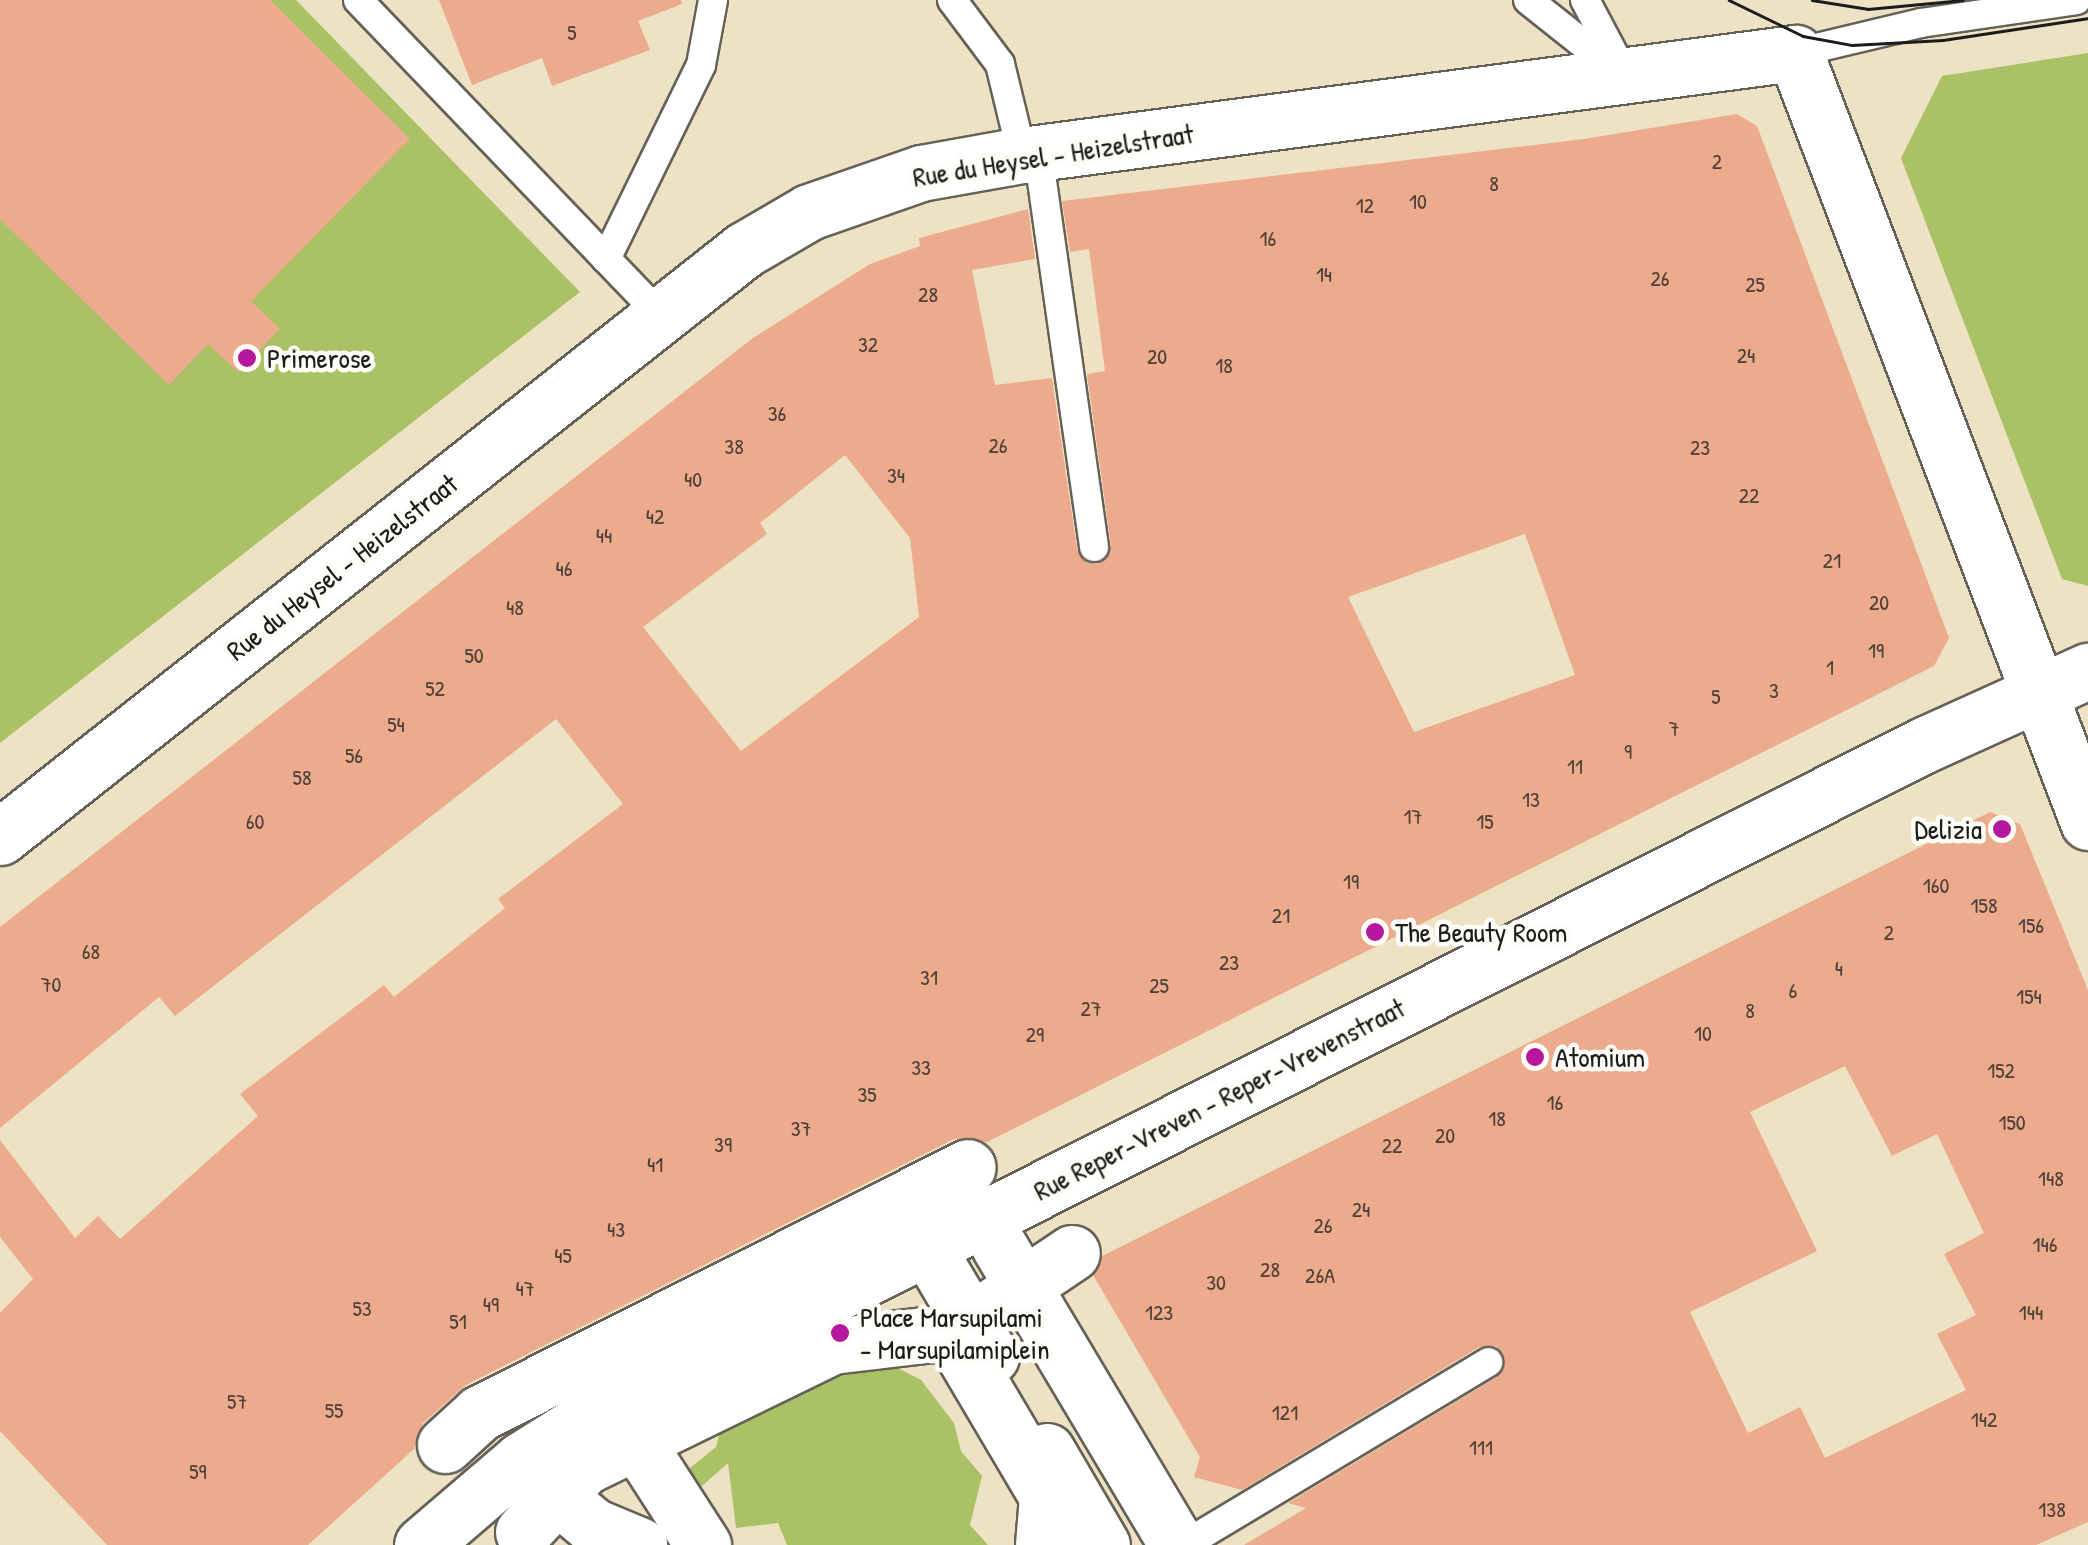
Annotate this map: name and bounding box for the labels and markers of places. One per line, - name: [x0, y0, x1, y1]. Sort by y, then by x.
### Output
- place label: Primerose: [267, 341, 372, 375]
- marker: Primerose: [236, 347, 258, 369]
- place label: Delizia: [1915, 812, 1982, 846]
- marker: Delizia: [1991, 818, 2013, 840]
- place label: The Beauty Room: [1395, 915, 1567, 949]
- marker: The Beauty Room: [1364, 921, 1386, 943]
- place label: Atomium: [1555, 1040, 1645, 1074]
- marker: Atomium: [1524, 1046, 1546, 1068]
- place label: Place Marsupilami - Marsupilamiplein: [860, 1300, 1050, 1366]
- marker: Place Marsupilami - Marsupilamiplein: [829, 1322, 851, 1344]

